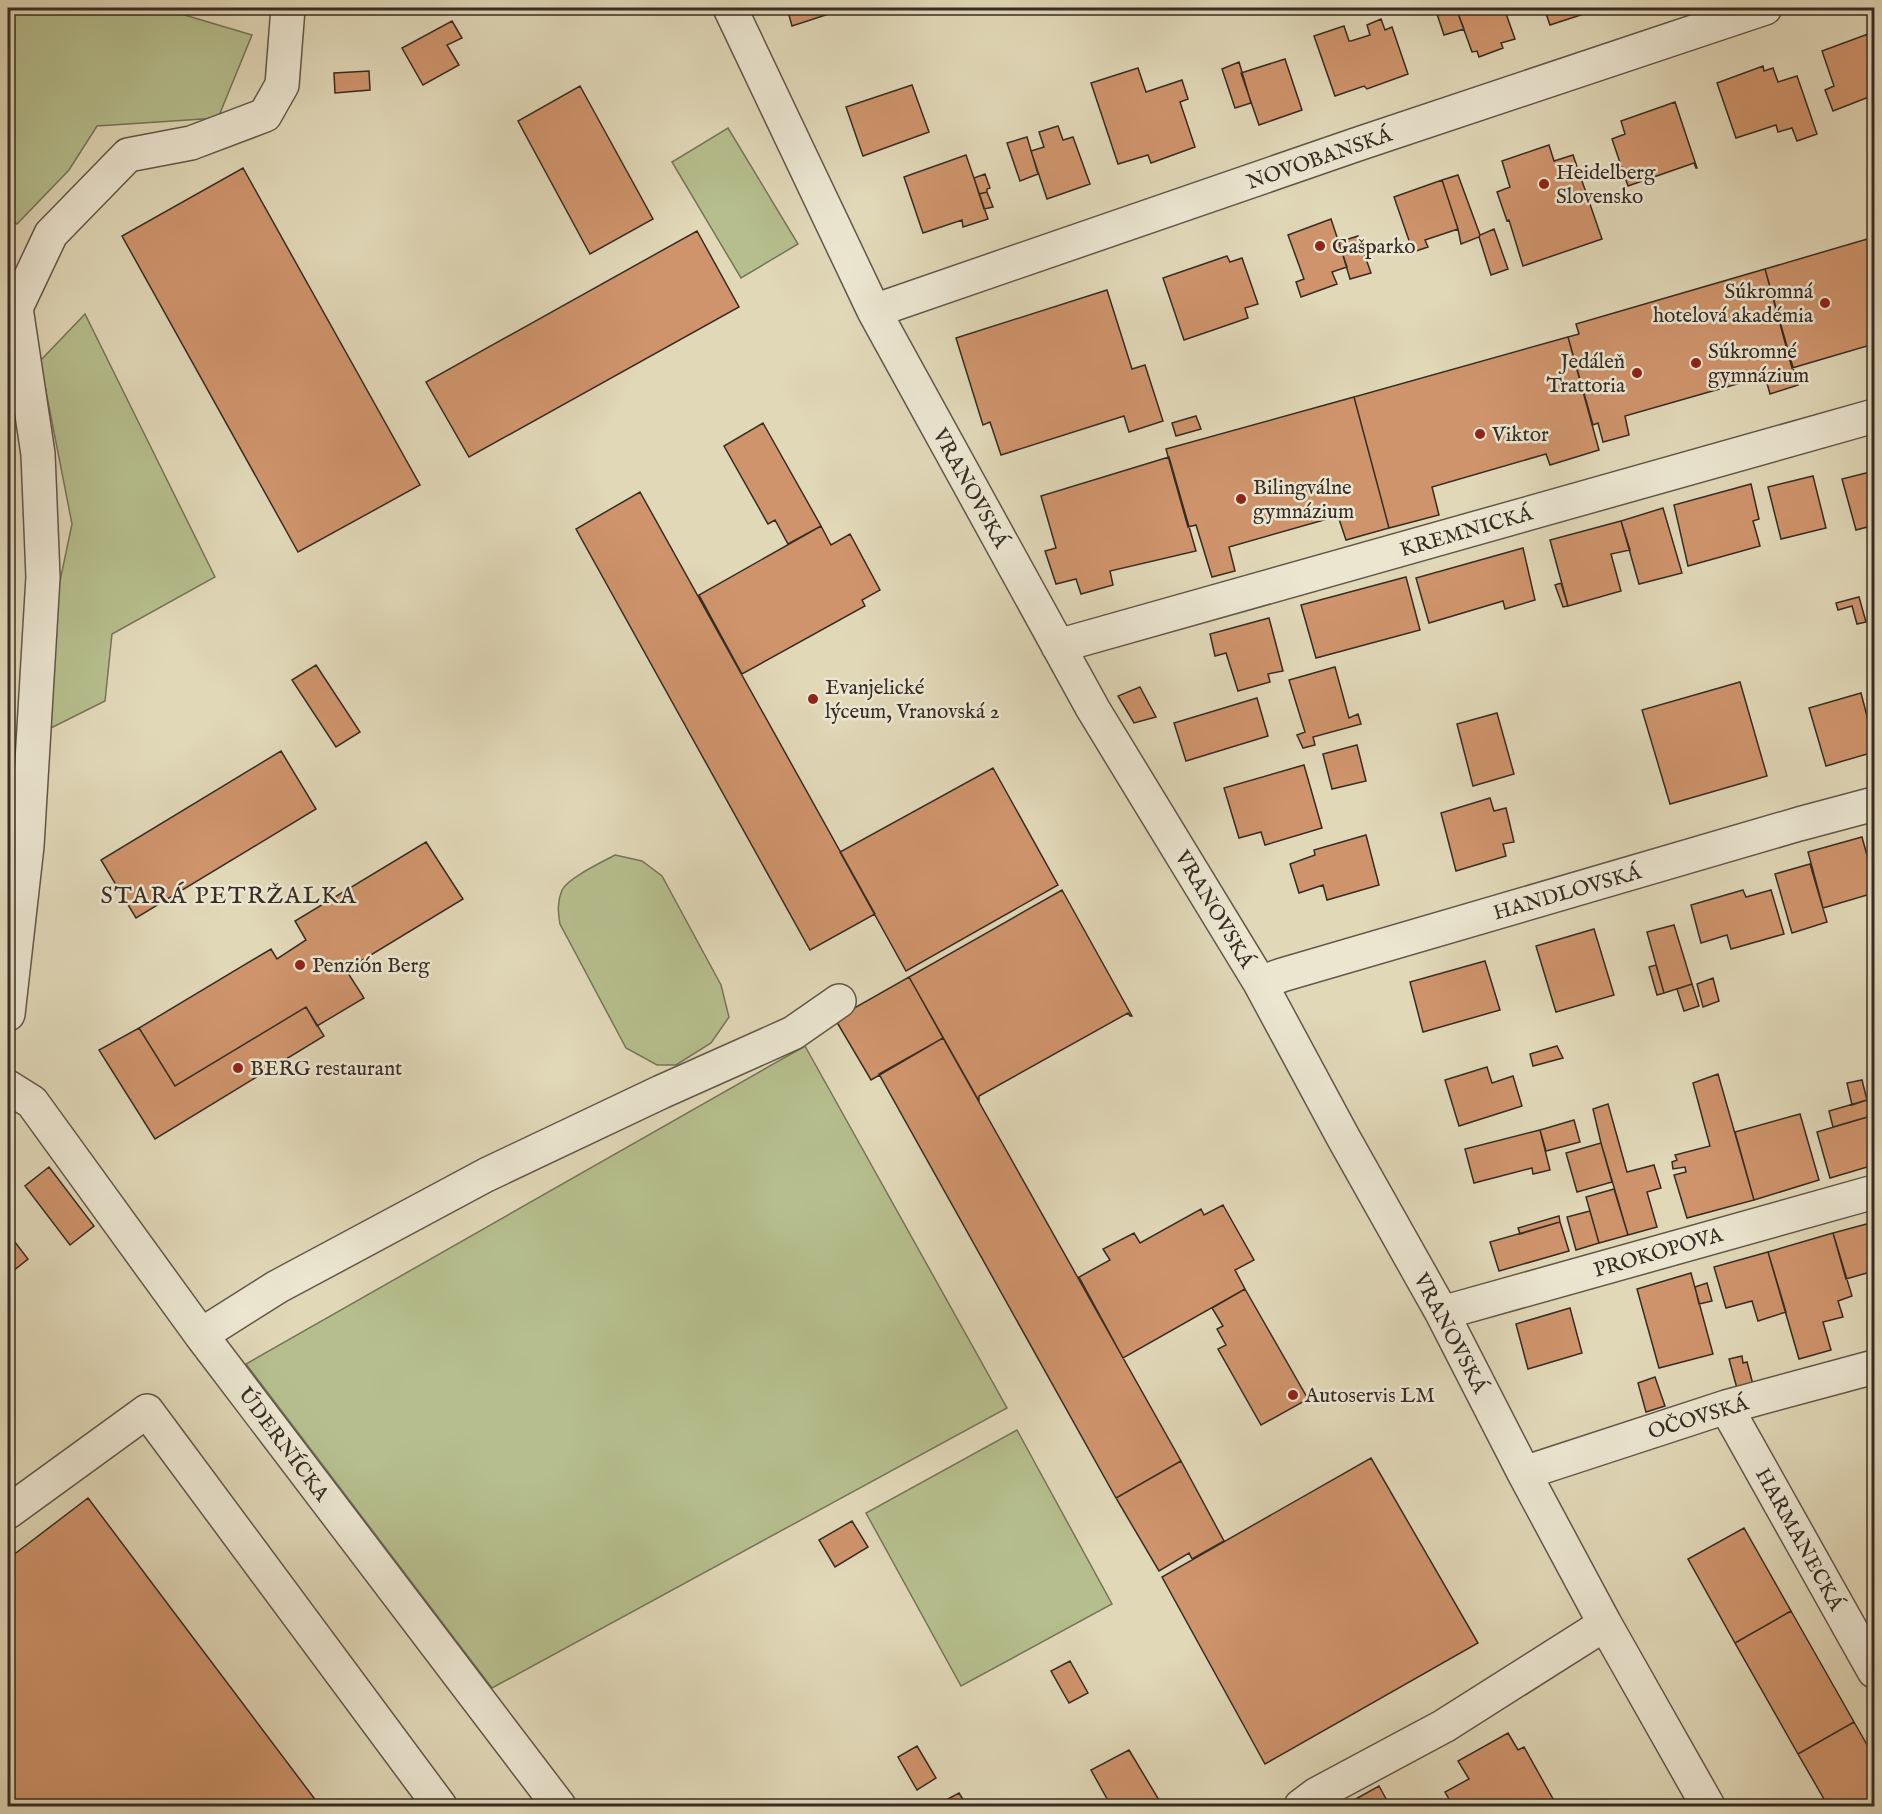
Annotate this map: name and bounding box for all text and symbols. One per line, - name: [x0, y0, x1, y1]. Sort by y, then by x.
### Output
- street label: NOVOBANSKÁ: [1243, 121, 1396, 197]
- place label: Heidelberg Slovensko: [1556, 160, 1656, 211]
- marker: Heidelberg Slovensko: [1537, 177, 1551, 191]
- place label: Gašparko: [1332, 234, 1416, 261]
- marker: Gašparko: [1313, 239, 1327, 253]
- place label: Súkromná hotelová akadémia: [1653, 279, 1814, 330]
- marker: Súkromná hotelová akadémia: [1818, 296, 1832, 310]
- place label: Súkromné gymnázium: [1708, 339, 1809, 390]
- place label: Jedáleň Trattoria: [1547, 349, 1626, 400]
- marker: Súkromné gymnázium: [1689, 356, 1703, 370]
- marker: Jedáleň Trattoria: [1630, 366, 1644, 380]
- place label: Viktor: [1491, 422, 1549, 449]
- street label: VRANOVSKÁ: [925, 423, 1015, 554]
- marker: Viktor: [1473, 427, 1487, 441]
- place label: Bilingválne gymnázium: [1253, 475, 1354, 526]
- marker: Bilingválne gymnázium: [1234, 492, 1248, 506]
- street label: KREMNICKÁ: [1397, 499, 1537, 564]
- place label: Evanjelické lýceum, Vranovská 2: [825, 675, 1000, 726]
- marker: Evanjelické lýceum, Vranovská 2: [806, 692, 820, 706]
- street label: VRANOVSKÁ: [1167, 845, 1261, 974]
- street label: HANDLOVSKÁ: [1490, 858, 1645, 928]
- district label: STARÁ PETRŽALKA: [100, 881, 358, 912]
- place label: Penzión Berg: [312, 953, 430, 980]
- marker: Penzión Berg: [293, 958, 307, 972]
- place label: BERG restaurant: [250, 1056, 402, 1083]
- marker: BERG restaurant: [231, 1061, 245, 1075]
- street label: PROKOPOVA: [1591, 1222, 1727, 1285]
- street label: VRANOVSKÁ: [1406, 1267, 1494, 1399]
- street label: ÚDERNÍCKA: [231, 1382, 336, 1508]
- place label: Autoservis LM: [1304, 1383, 1435, 1410]
- marker: Autoservis LM: [1286, 1388, 1300, 1402]
- street label: OČOVSKÁ: [1645, 1389, 1753, 1446]
- street label: HARMANECKÁ: [1748, 1463, 1850, 1617]

